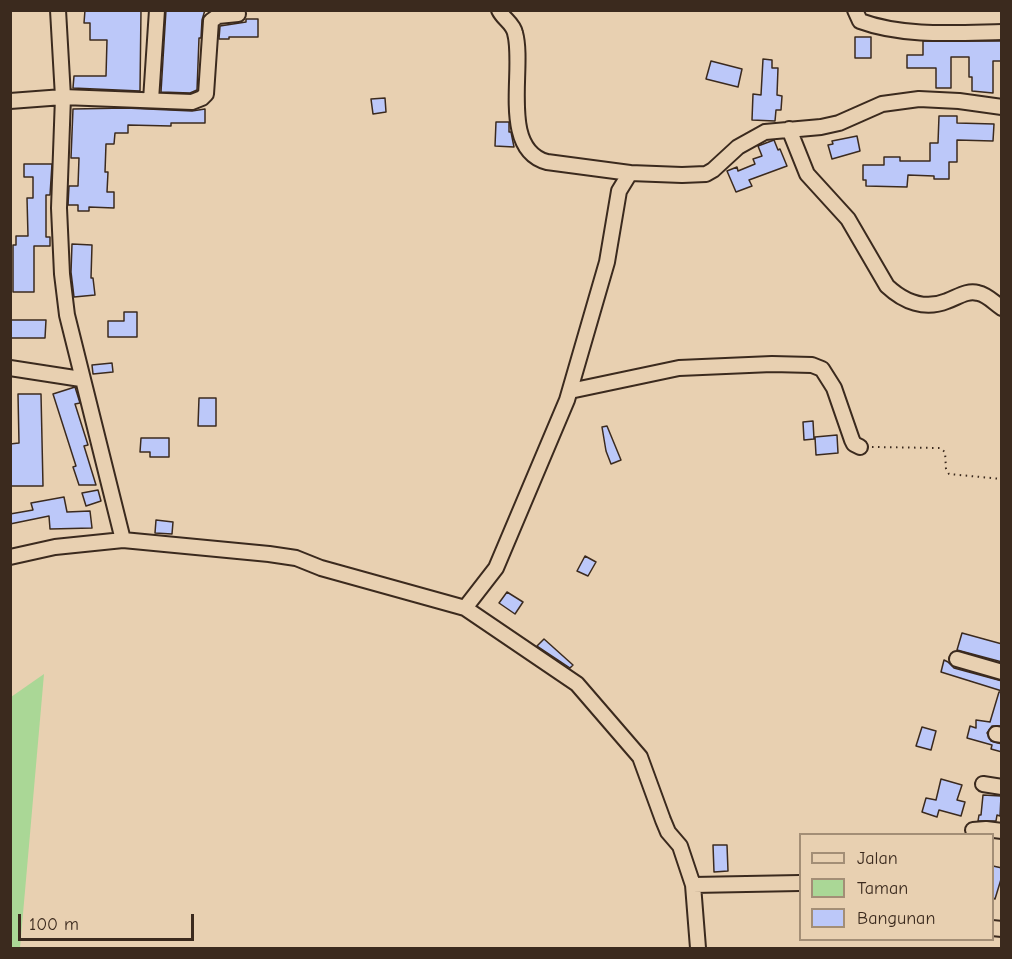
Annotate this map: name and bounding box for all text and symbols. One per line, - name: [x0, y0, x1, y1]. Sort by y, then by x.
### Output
- legend: [799, 833, 994, 941]
- text: Jalan: [857, 848, 898, 869]
- text: Taman: [857, 878, 908, 899]
- scale bar: [21, 902, 196, 940]
- text: Bangunan: [857, 908, 935, 929]
- text: 100 m: [29, 914, 79, 935]

